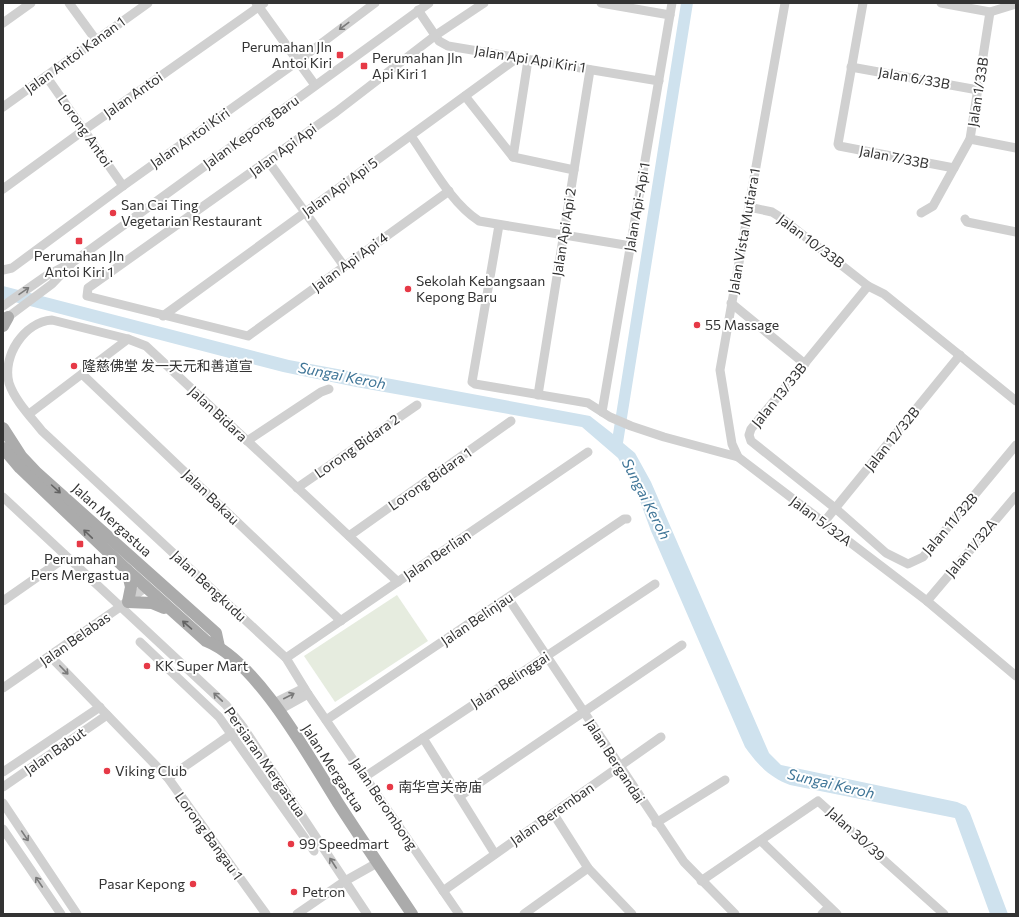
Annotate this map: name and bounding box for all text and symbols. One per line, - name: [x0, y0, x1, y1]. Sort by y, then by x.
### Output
- street label: Jalan Antoi Kanan 1: [21, 13, 128, 97]
- one-way arrow: [339, 22, 350, 31]
- place label: Perumahan Jln Antoi Kiri: [241, 38, 332, 71]
- street label: Jalan Api Api Kiri 1: [473, 41, 587, 76]
- place label: Perumahan Jln Api Kiri 1: [372, 49, 463, 82]
- marker: Perumahan Jln Antoi Kiri: [335, 50, 345, 60]
- street label: Jalan 1/33B: [964, 56, 991, 128]
- marker: Perumahan Jln Api Kiri 1: [359, 61, 369, 71]
- street label: Jalan 6/33B: [877, 63, 951, 92]
- street label: Jalan Antoi: [100, 68, 166, 121]
- street label: Jalan Kepong Baru: [200, 91, 302, 172]
- street label: Lorong Antoi: [54, 92, 116, 170]
- street label: Jalan Antoi Kiri: [147, 104, 233, 171]
- street label: Jalan Api Api: [246, 120, 320, 180]
- street label: Jalan 7/33B: [858, 141, 930, 172]
- street label: Jalan Api Api 5: [299, 153, 381, 220]
- street label: Jalan Api-Api 1: [620, 161, 653, 253]
- street label: Jalan Vista Mutiara 1: [724, 167, 763, 295]
- street label: Jalan Api Api 2: [548, 186, 579, 277]
- place label: San Cai Ting Vegetarian Restaurant: [121, 196, 262, 229]
- marker: San Cai Ting Vegetarian Restaurant: [108, 208, 118, 218]
- street label: Jalan 10/33B: [775, 210, 848, 271]
- street label: Jalan Api Api 4: [308, 228, 392, 295]
- marker: Perumahan Jln Antoi Kiri 1: [74, 236, 84, 246]
- place label: Perumahan Jln Antoi Kiri 1: [34, 247, 124, 280]
- place label: Sekolah Kebangsaan Kepong Baru: [416, 272, 545, 305]
- marker: Sekolah Kebangsaan Kepong Baru: [403, 284, 413, 294]
- one-way arrow: [19, 287, 30, 295]
- place label: 55 Massage: [705, 316, 779, 333]
- marker: 55 Massage: [692, 320, 702, 330]
- place label: 隆慈佛堂 发一天元和善道宣: [82, 357, 253, 374]
- water label: Sungai Keroh: [297, 358, 388, 392]
- street label: Jalan 13/33B: [748, 359, 810, 430]
- marker: 隆慈佛堂 发一天元和善道宣: [69, 361, 79, 371]
- street label: Jalan Bidara: [186, 382, 251, 445]
- street label: Jalan 12/32B: [861, 403, 923, 474]
- street label: Lorong Bidara 2: [311, 410, 403, 481]
- street label: Lorong Bidara 1: [385, 444, 475, 514]
- water label: Sungai Keroh: [619, 455, 675, 542]
- street label: Jalan Bakau: [180, 465, 243, 528]
- street label: Jalan Mergastua: [69, 479, 156, 560]
- one-way arrow: [50, 484, 60, 493]
- street label: Jalan 11/32B: [918, 489, 981, 558]
- street label: Jalan 5/32A: [787, 492, 856, 549]
- street label: Jalan 1/32A: [941, 515, 1000, 580]
- street label: Jalan Berlian: [400, 526, 474, 583]
- one-way arrow: [83, 529, 93, 538]
- marker: Perumahan Pers Mergastua: [75, 539, 85, 549]
- street label: Jalan Bengkudu: [168, 547, 250, 625]
- place label: Perumahan Pers Mergastua: [31, 550, 129, 583]
- street label: Jalan Belinjau: [437, 588, 516, 649]
- street label: Jalan Belabas: [36, 608, 113, 669]
- one-way arrow: [182, 620, 192, 630]
- street label: Jalan Belinggai: [467, 648, 552, 711]
- place label: KK Super Mart: [155, 657, 249, 674]
- marker: KK Super Mart: [142, 661, 152, 671]
- one-way arrow: [59, 665, 69, 675]
- one-way arrow: [283, 691, 295, 699]
- one-way arrow: [213, 692, 223, 702]
- street label: Persiaran Mergastua: [221, 703, 310, 820]
- street label: Jalan Bergandai: [582, 715, 649, 806]
- street label: Jalan Mergastua: [299, 721, 368, 815]
- street label: Jalan Babut: [21, 723, 89, 778]
- street label: Jalan Berombong: [347, 754, 422, 853]
- place label: Viking Club: [115, 762, 187, 779]
- water label: Sungai Keroh: [786, 764, 877, 802]
- marker: Viking Club: [102, 766, 112, 776]
- place label: 南华宫关帝庙: [398, 778, 482, 795]
- street label: Jalan Beremban: [507, 779, 597, 849]
- marker: 南华宫关帝庙: [385, 782, 395, 792]
- street label: Lorong Bangau 1: [172, 789, 247, 883]
- street label: Jalan 30/39: [824, 803, 889, 864]
- one-way arrow: [21, 830, 29, 841]
- place label: 99 Speedmart: [299, 835, 389, 852]
- marker: 99 Speedmart: [286, 839, 296, 849]
- one-way arrow: [329, 858, 337, 869]
- place label: Pasar Kepong: [98, 875, 185, 892]
- one-way arrow: [35, 877, 43, 888]
- marker: Pasar Kepong: [188, 879, 198, 889]
- place label: Petron: [302, 883, 345, 900]
- marker: Petron: [289, 887, 299, 897]

